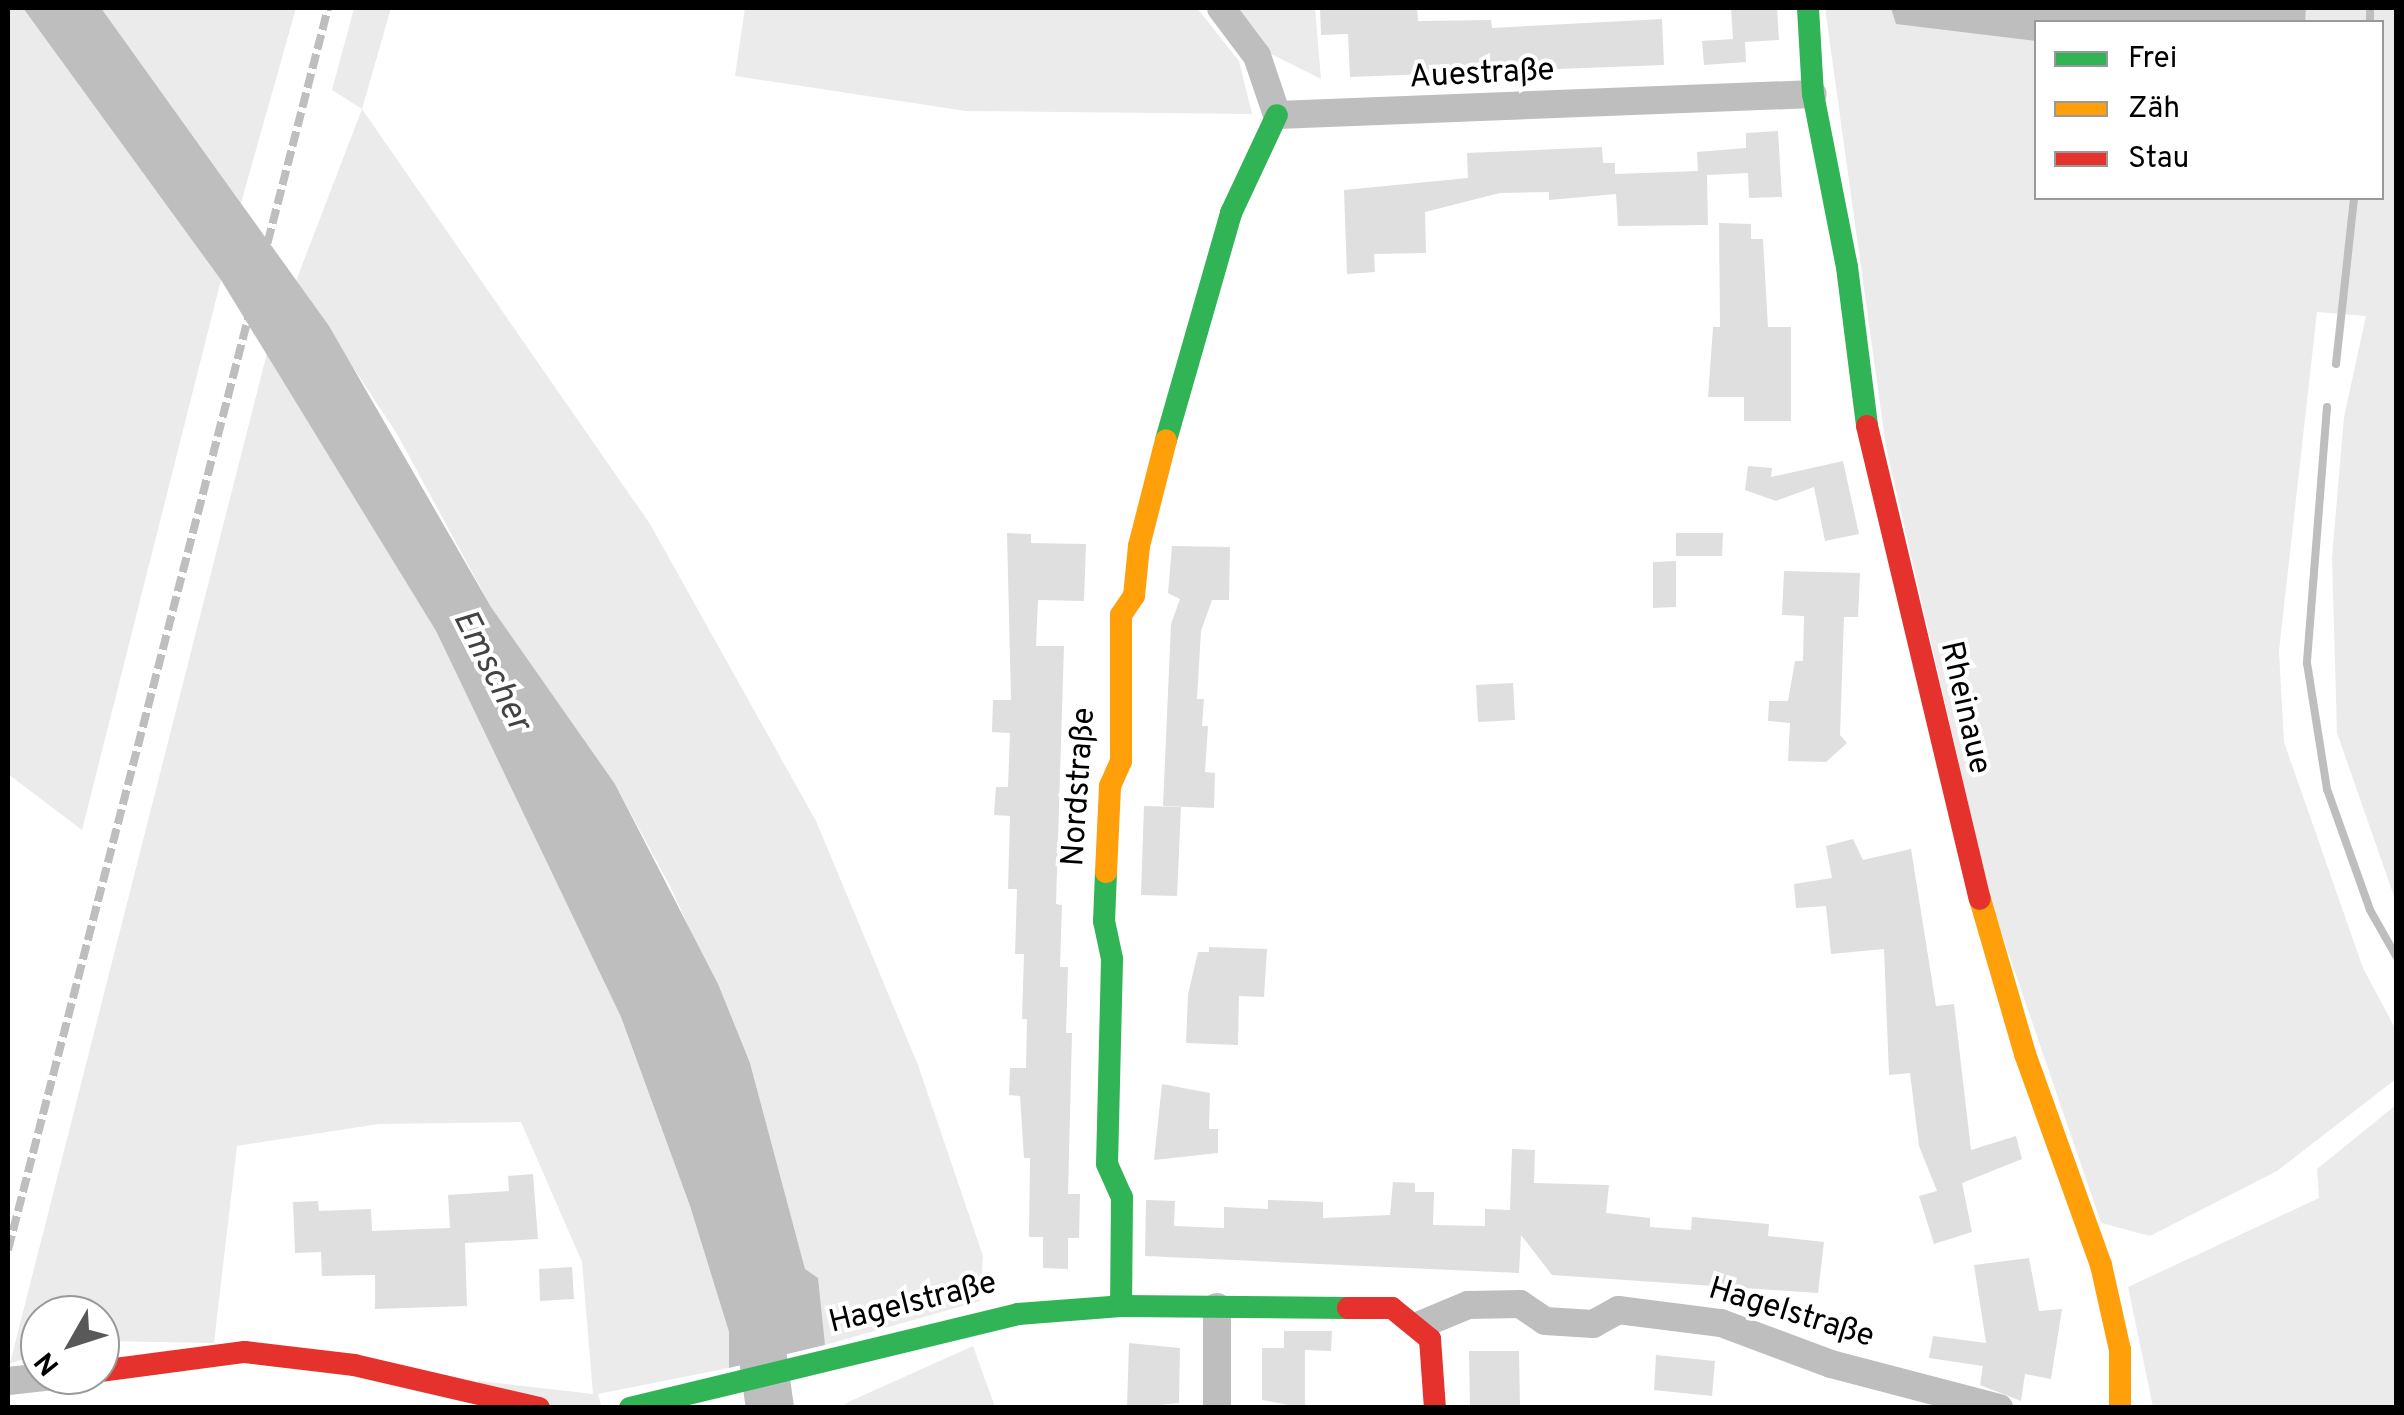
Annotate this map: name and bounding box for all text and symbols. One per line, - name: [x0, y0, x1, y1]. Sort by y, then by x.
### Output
- legend: [2034, 20, 2384, 200]
- text: Frei: [2128, 41, 2177, 78]
- street label: Auestraße: [1408, 52, 1556, 98]
- text: Zäh: [2128, 91, 2180, 128]
- text: Stau: [2128, 141, 2189, 178]
- water label: Emscher: [443, 603, 539, 739]
- street label: Rheinaue: [1930, 638, 1998, 778]
- street label: Nordstraße: [1055, 706, 1105, 868]
- street label: Hagelstraße: [825, 1265, 1001, 1343]
- street label: Hagelstraße: [1704, 1271, 1878, 1357]
- north arrow: [20, 1295, 120, 1395]
- text: N: [28, 1343, 69, 1382]

